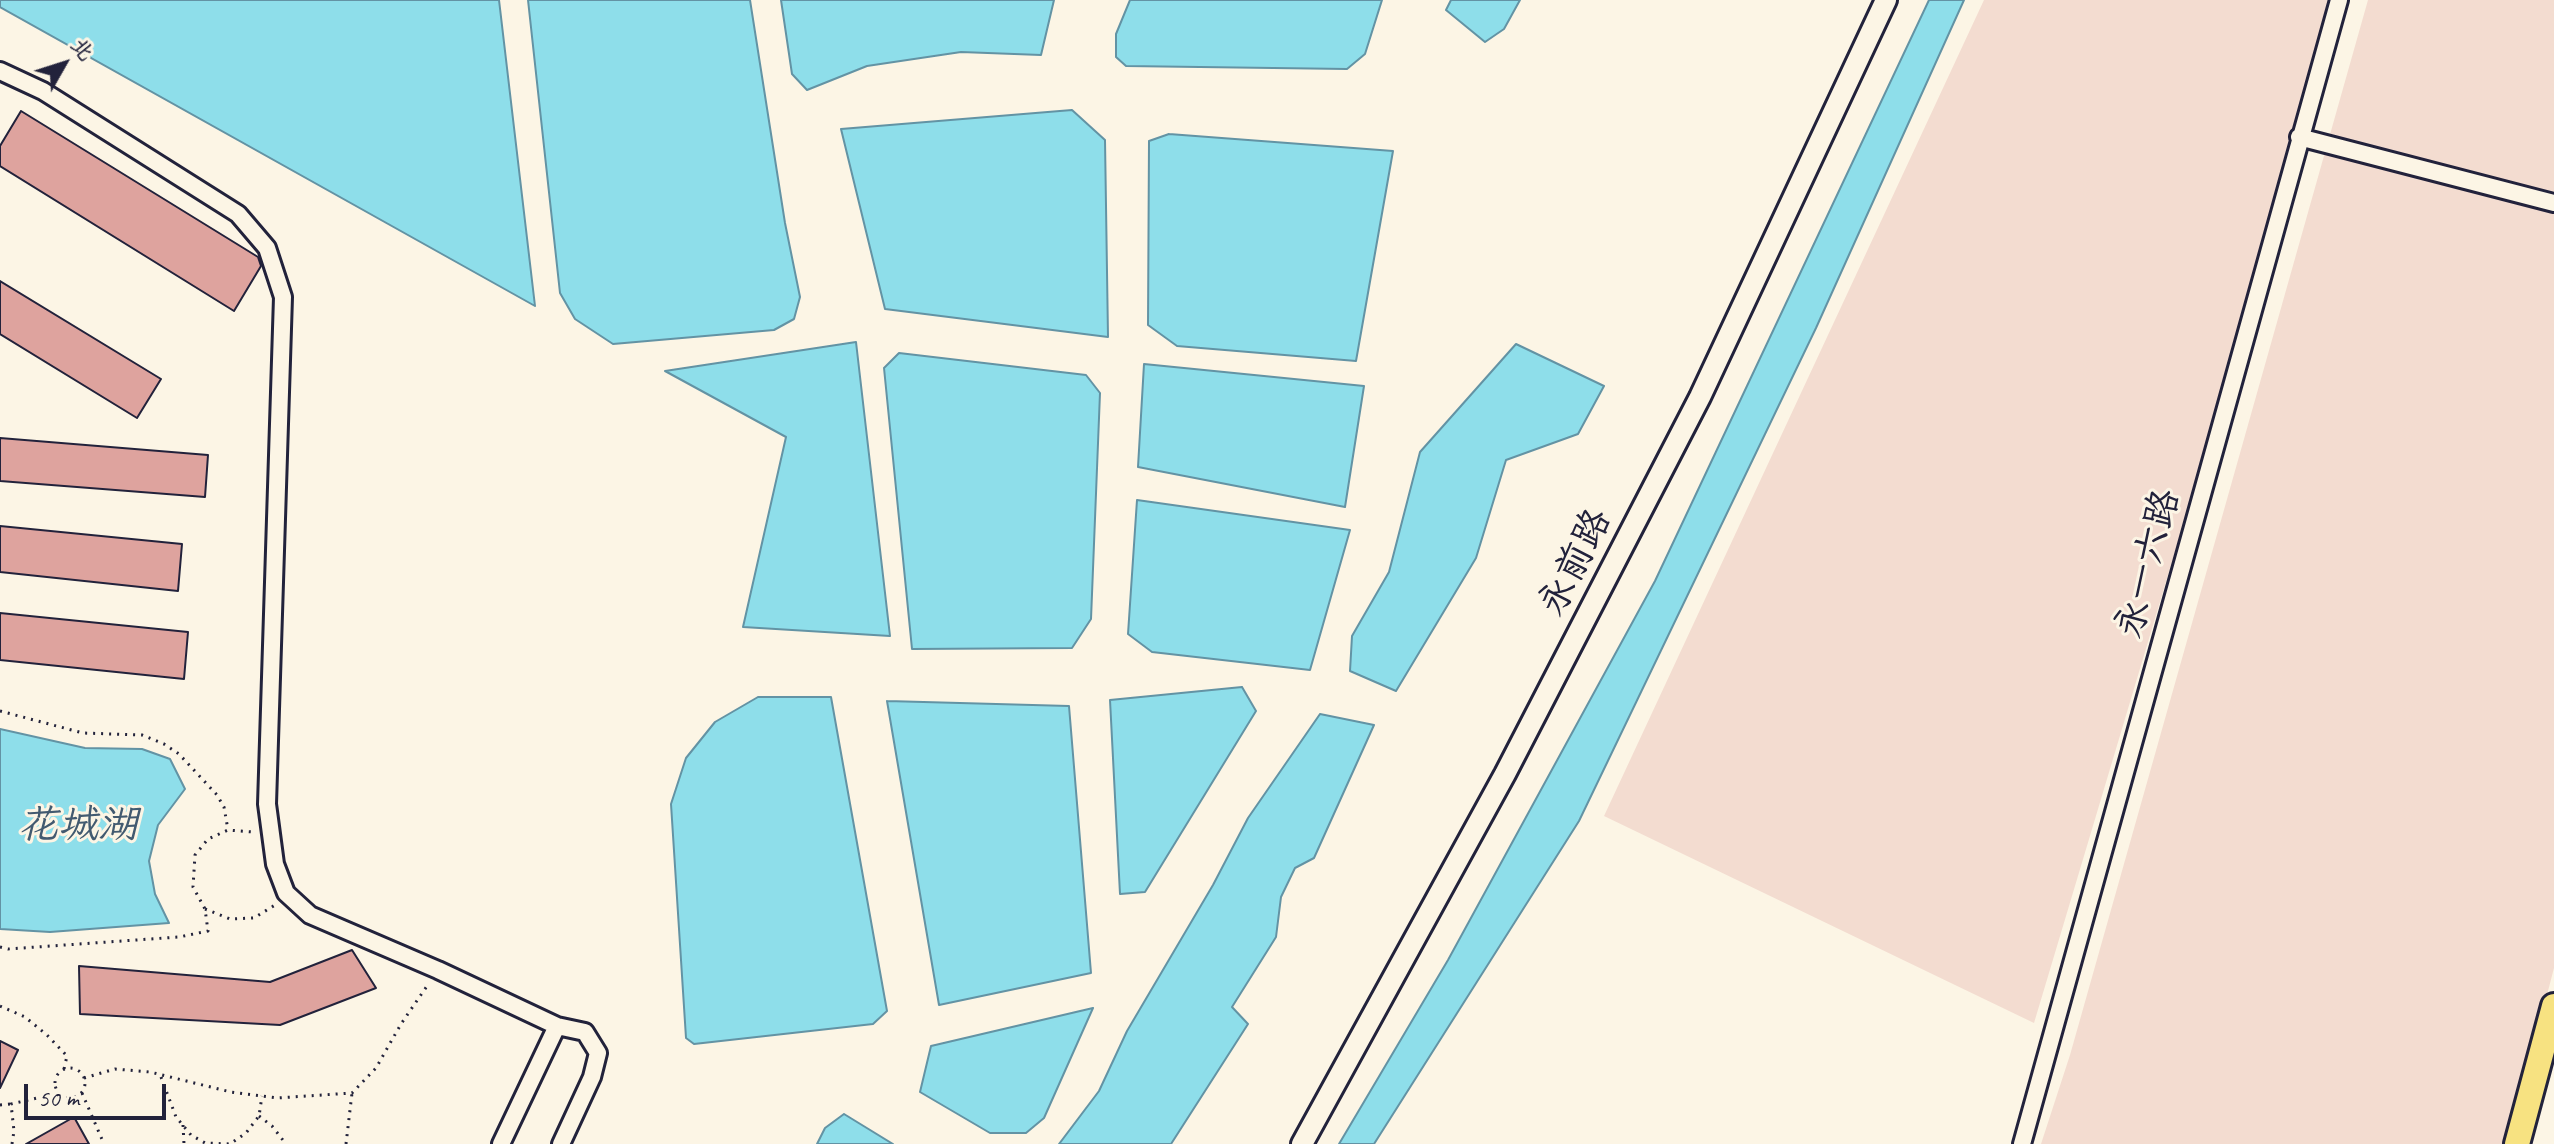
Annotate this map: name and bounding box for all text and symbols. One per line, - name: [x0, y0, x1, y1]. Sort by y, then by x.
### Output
- north arrow: [24, 24, 104, 104]
- text: 北: [65, 32, 100, 66]
- street label: 永一六路: [2107, 485, 2191, 643]
- street label: 永前路: [1530, 502, 1622, 624]
- water label: 花城湖: [18, 803, 138, 851]
- scale bar: [28, 1068, 170, 1118]
- text: 50 m: [38, 1083, 79, 1113]

